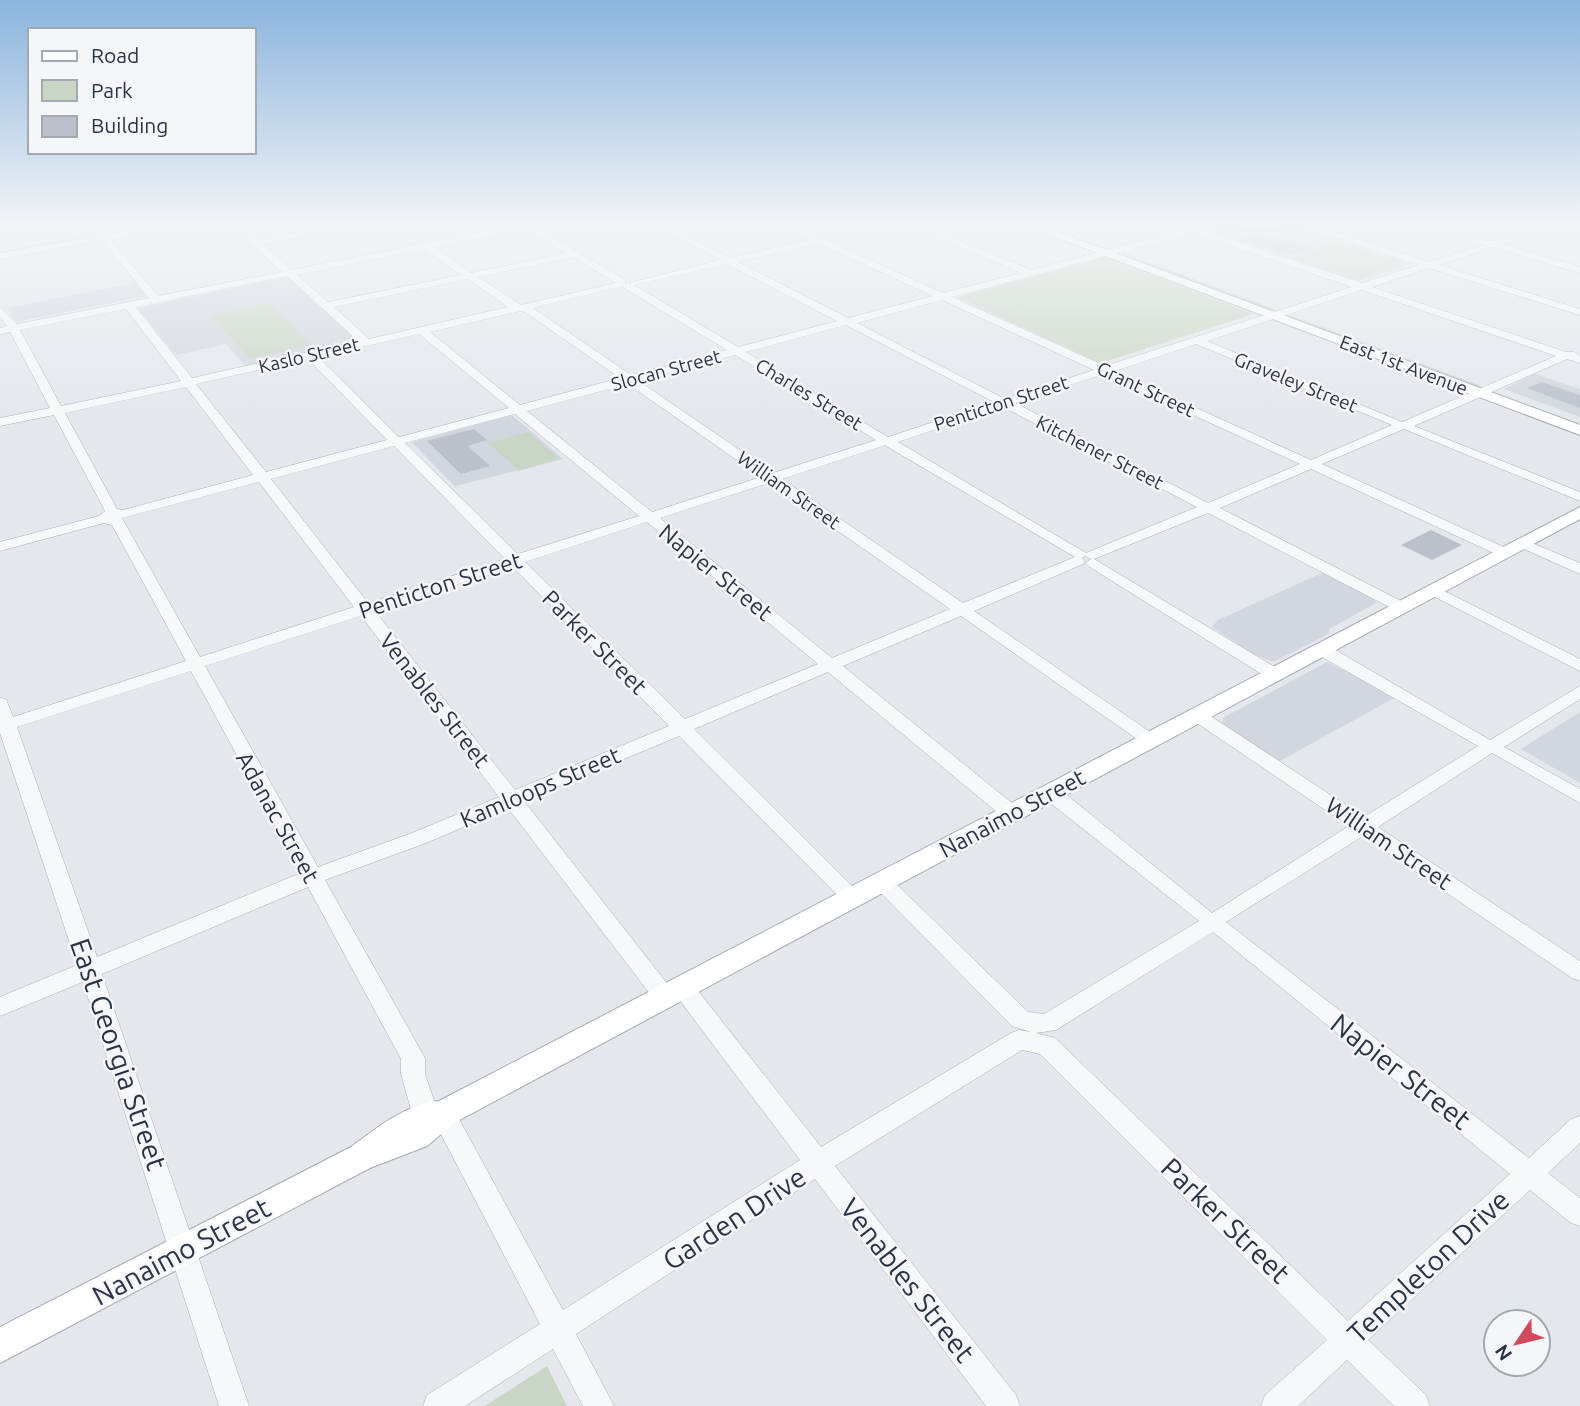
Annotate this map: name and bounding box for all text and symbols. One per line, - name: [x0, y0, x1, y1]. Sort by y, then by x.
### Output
- legend: [28, 28, 256, 154]
- text: Road: [91, 43, 139, 67]
- text: Park: [91, 78, 133, 102]
- text: Building: [91, 113, 168, 137]
- street label: East 1st Avenue: [1337, 330, 1471, 400]
- street label: Kaslo Street: [256, 333, 362, 377]
- street label: Slocan Street: [609, 345, 724, 395]
- street label: Graveley Street: [1231, 347, 1361, 417]
- street label: Charles Street: [752, 354, 867, 435]
- street label: Grant Street: [1094, 357, 1199, 421]
- street label: Penticton Street: [931, 371, 1071, 435]
- street label: Kitchener Street: [1033, 410, 1168, 494]
- street label: William Street: [733, 446, 845, 534]
- street label: Napier Street: [654, 519, 778, 625]
- street label: Penticton Street: [356, 547, 524, 623]
- street label: Parker Street: [538, 585, 652, 699]
- street label: Venables Street: [375, 628, 495, 772]
- street label: Kamloops Street: [456, 742, 624, 832]
- street label: Adanac Street: [232, 747, 324, 887]
- street label: Nanaimo Street: [935, 764, 1089, 862]
- street label: William Street: [1321, 792, 1457, 894]
- street label: East Georgia Street: [65, 934, 173, 1174]
- street label: Napier Street: [1325, 1007, 1477, 1135]
- street label: Parker Street: [1156, 1151, 1296, 1289]
- street label: Garden Drive: [657, 1160, 811, 1276]
- street label: Templeton Drive: [1341, 1183, 1515, 1349]
- street label: Nanaimo Street: [87, 1191, 275, 1311]
- street label: Venables Street: [835, 1192, 981, 1368]
- north arrow: [1482, 1308, 1552, 1378]
- text: N: [1490, 1341, 1516, 1365]

